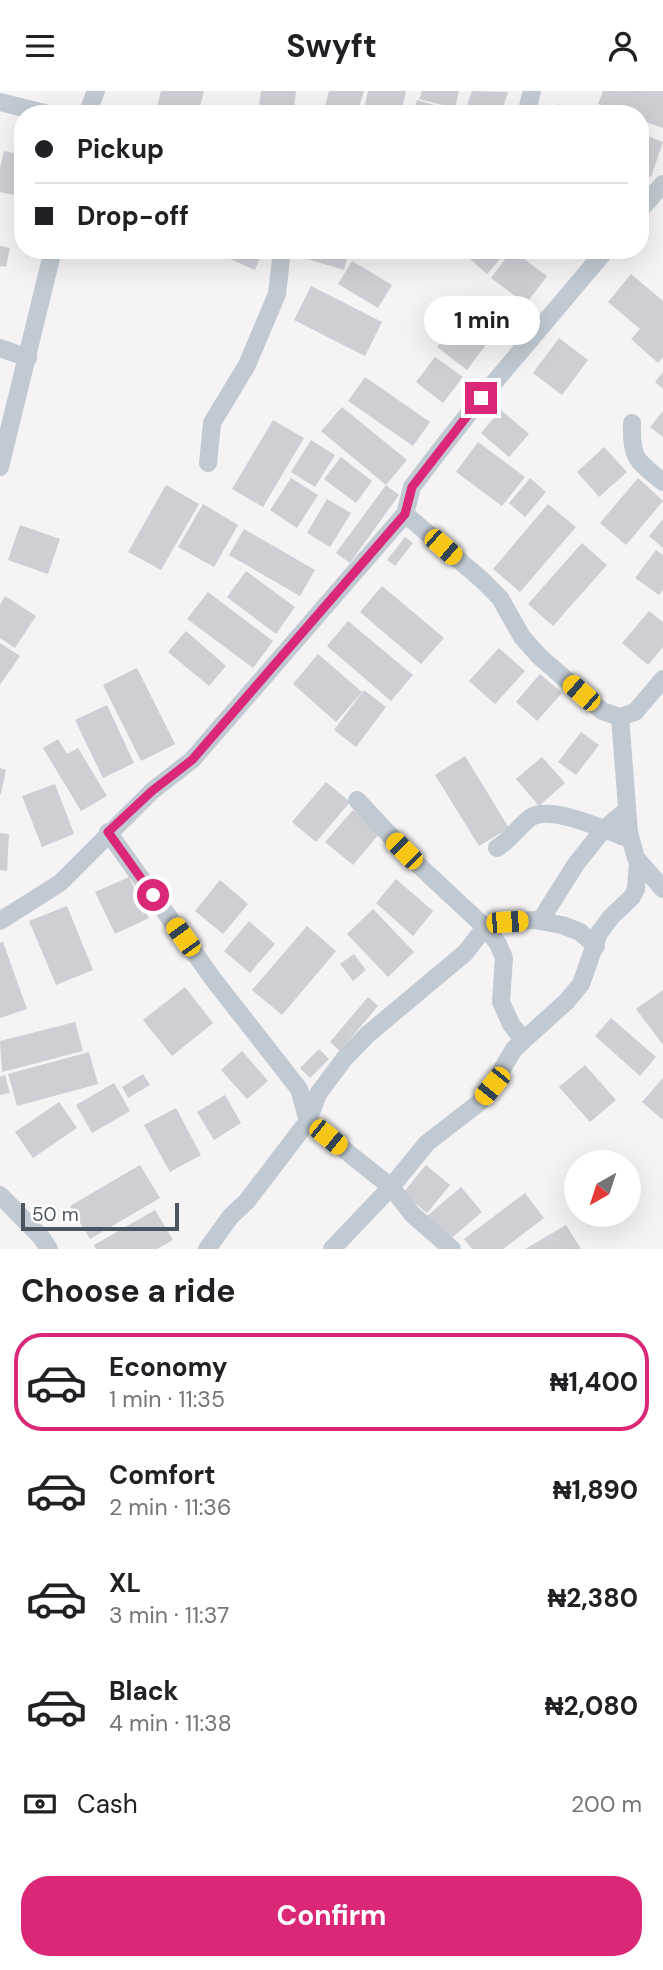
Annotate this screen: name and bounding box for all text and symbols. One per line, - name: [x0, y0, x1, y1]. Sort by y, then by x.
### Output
- text: Swyft: [286, 25, 377, 67]
- icon: menu: [21, 27, 59, 65]
- icon: person: [604, 27, 642, 65]
- text: Pickup: [77, 132, 164, 166]
- text: Drop-off: [77, 199, 189, 233]
- callout: 1 min: [423, 296, 539, 345]
- text: 1 min: [454, 305, 510, 335]
- route end: [465, 382, 497, 414]
- car: [421, 525, 466, 569]
- car: [559, 671, 604, 715]
- car: [382, 829, 427, 873]
- route start: [137, 879, 169, 911]
- car: [486, 910, 529, 934]
- car: [163, 914, 204, 960]
- car: [471, 1063, 514, 1109]
- car: [306, 1116, 351, 1158]
- north arrow: [564, 1150, 640, 1227]
- map controls: [564, 1150, 641, 1227]
- scale bar: [21, 1200, 178, 1232]
- text: 50 m: [32, 1202, 79, 1227]
- text: Choose a ride: [21, 1270, 236, 1312]
- text: Economy: [109, 1350, 227, 1384]
- icon: car: [25, 1351, 88, 1414]
- text: ₦1,400: [550, 1365, 638, 1399]
- text: 1 min · 11:35: [109, 1384, 225, 1414]
- text: Comfort: [109, 1458, 215, 1492]
- icon: car: [25, 1459, 88, 1522]
- text: ₦1,890: [553, 1473, 638, 1507]
- text: 2 min · 11:36: [109, 1492, 231, 1522]
- text: XL: [109, 1566, 141, 1600]
- icon: car: [25, 1567, 88, 1630]
- text: ₦2,380: [547, 1581, 638, 1615]
- text: 3 min · 11:37: [109, 1600, 229, 1630]
- text: Black: [109, 1674, 179, 1708]
- icon: car: [25, 1675, 88, 1738]
- text: ₦2,080: [545, 1689, 638, 1723]
- text: 4 min · 11:38: [109, 1708, 232, 1738]
- icon: cash: [21, 1785, 59, 1823]
- text: Cash: [77, 1787, 138, 1821]
- text: 200 m: [571, 1789, 642, 1819]
- button: Confirm: [21, 1876, 642, 1956]

